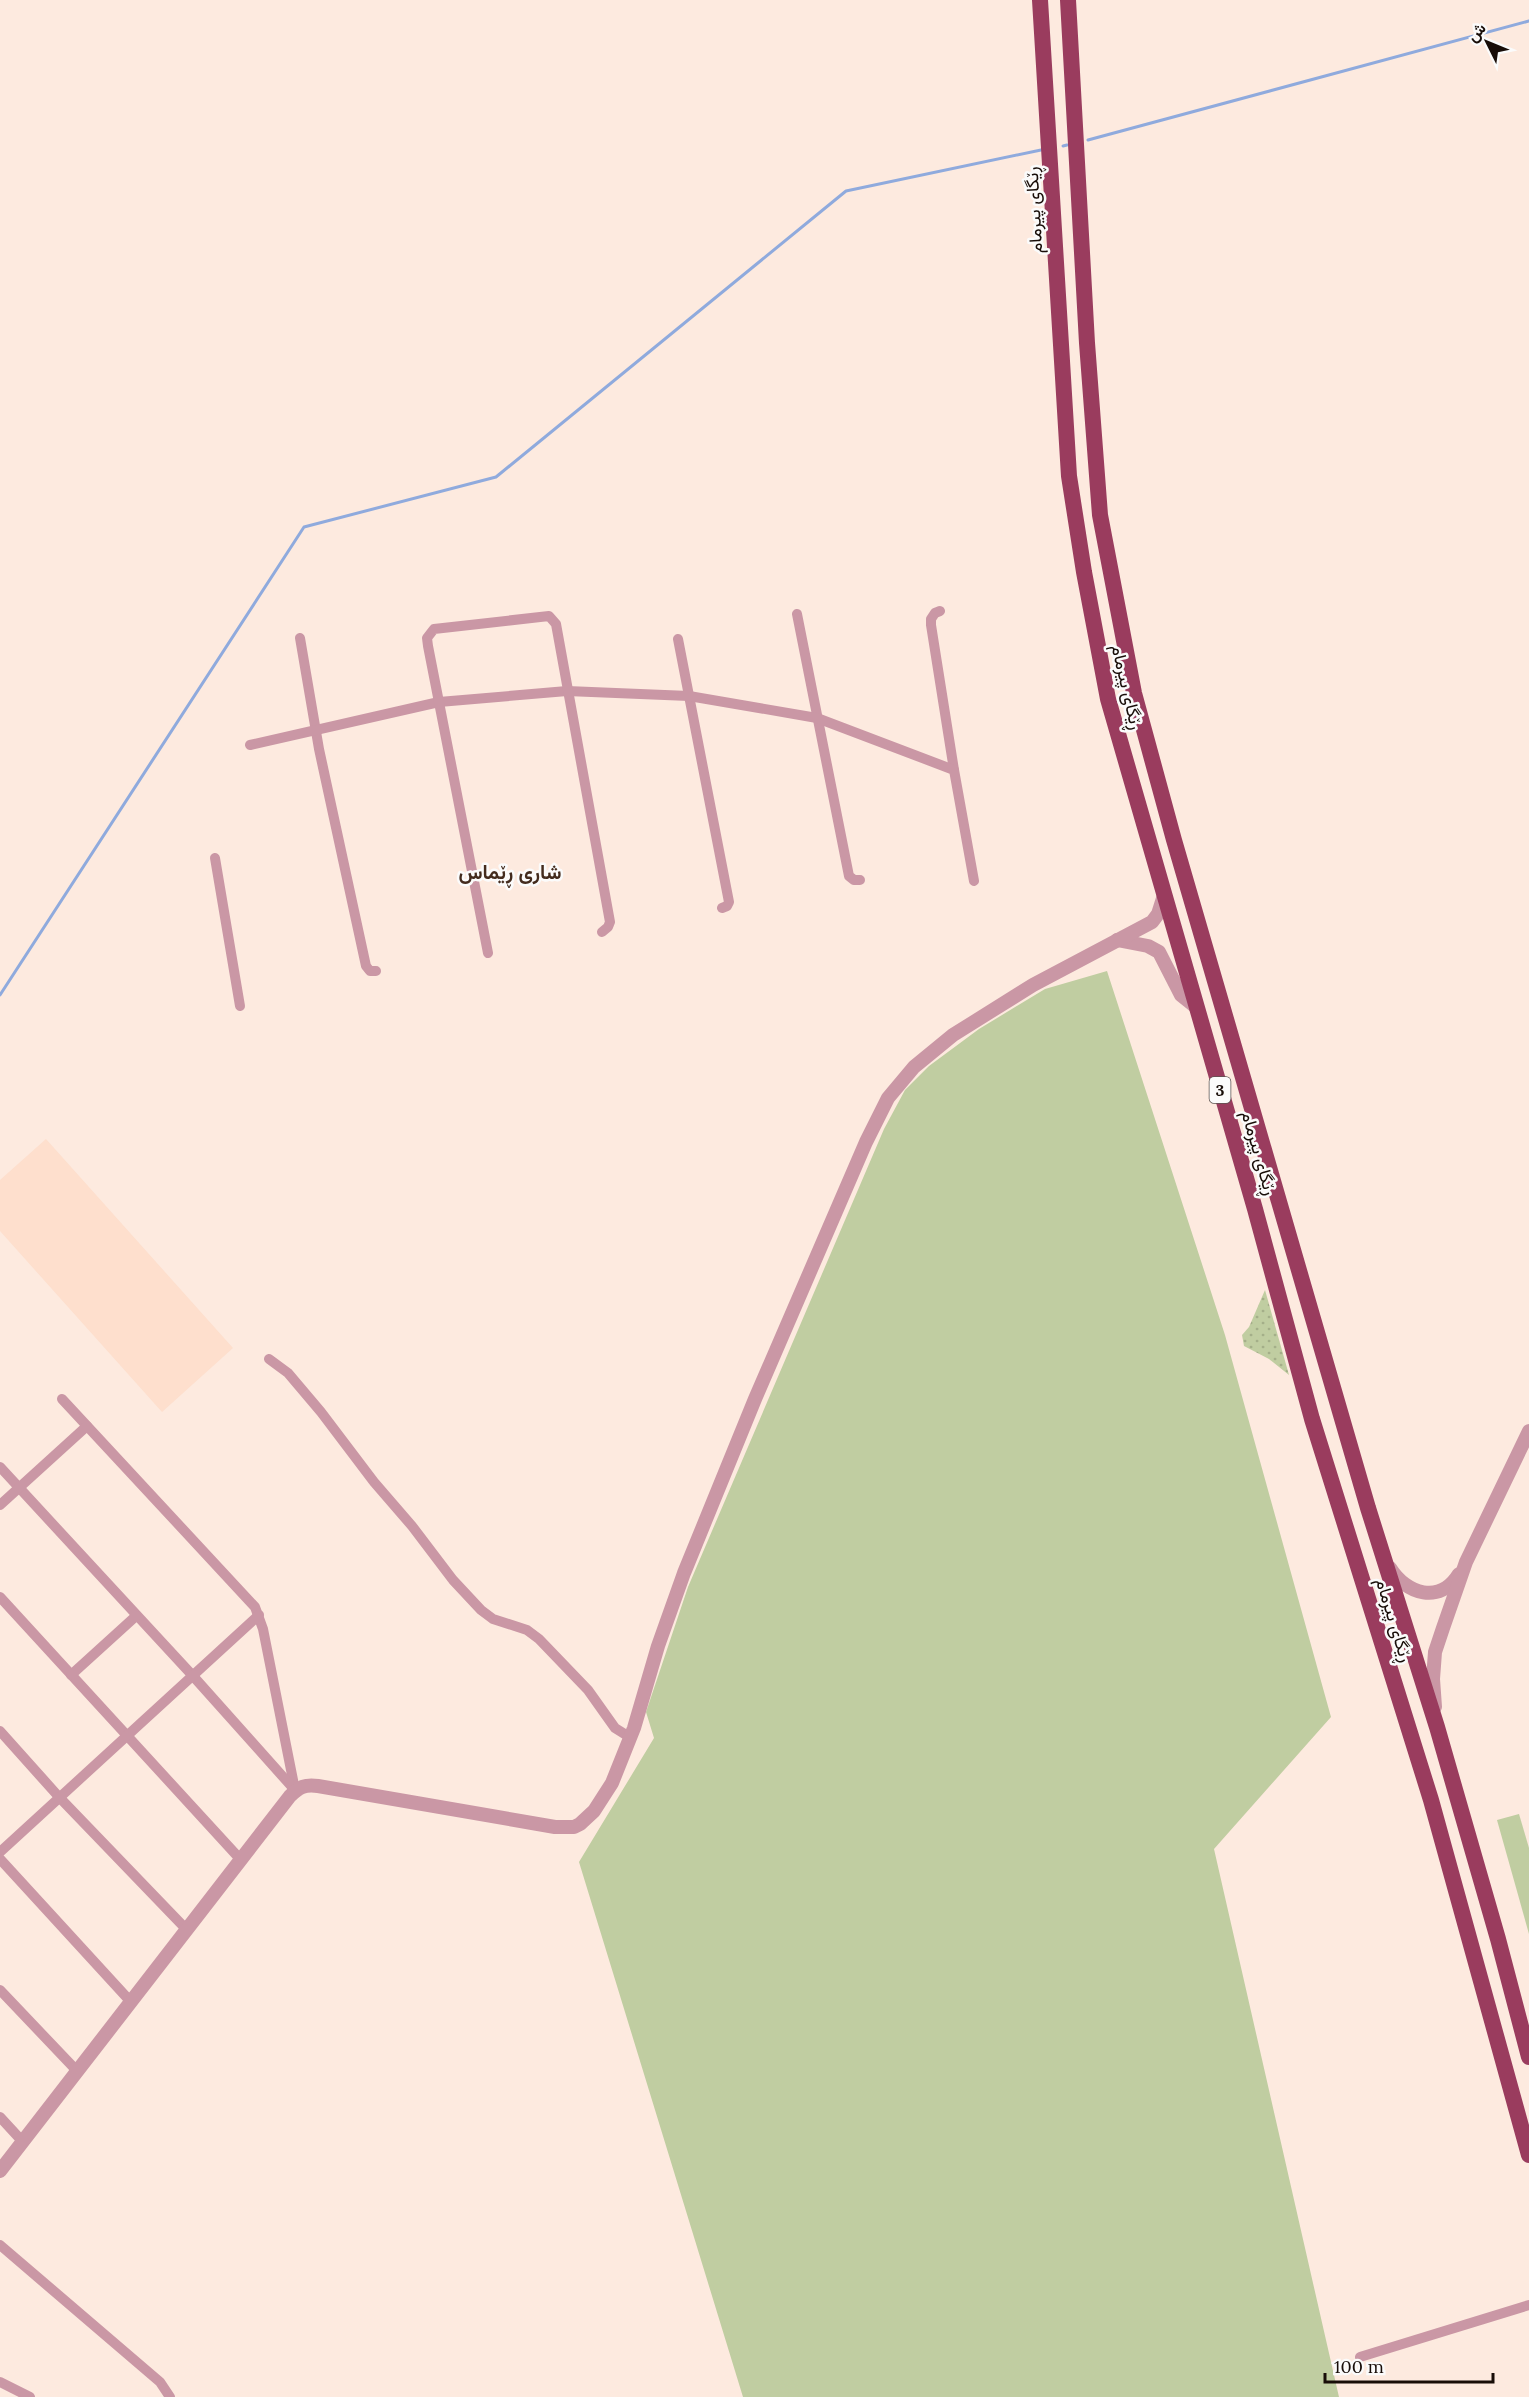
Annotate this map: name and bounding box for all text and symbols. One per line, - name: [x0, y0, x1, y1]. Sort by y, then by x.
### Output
- north arrow: [1457, 12, 1517, 72]
- text: ش: [1462, 18, 1490, 46]
- street label: ڕێگای پیرمام: [1020, 166, 1050, 254]
- street label: ڕێگای پیرمام: [1104, 642, 1148, 733]
- district label: شاری ڕێماس: [458, 859, 562, 888]
- road number: 3: [1210, 1077, 1230, 1103]
- street label: ڕێگای پیرمام: [1234, 1108, 1283, 1199]
- street label: ڕێگای پیرمام: [1368, 1575, 1418, 1666]
- scale bar: [1325, 2346, 1493, 2384]
- text: 100 m: [1334, 2355, 1384, 2378]

